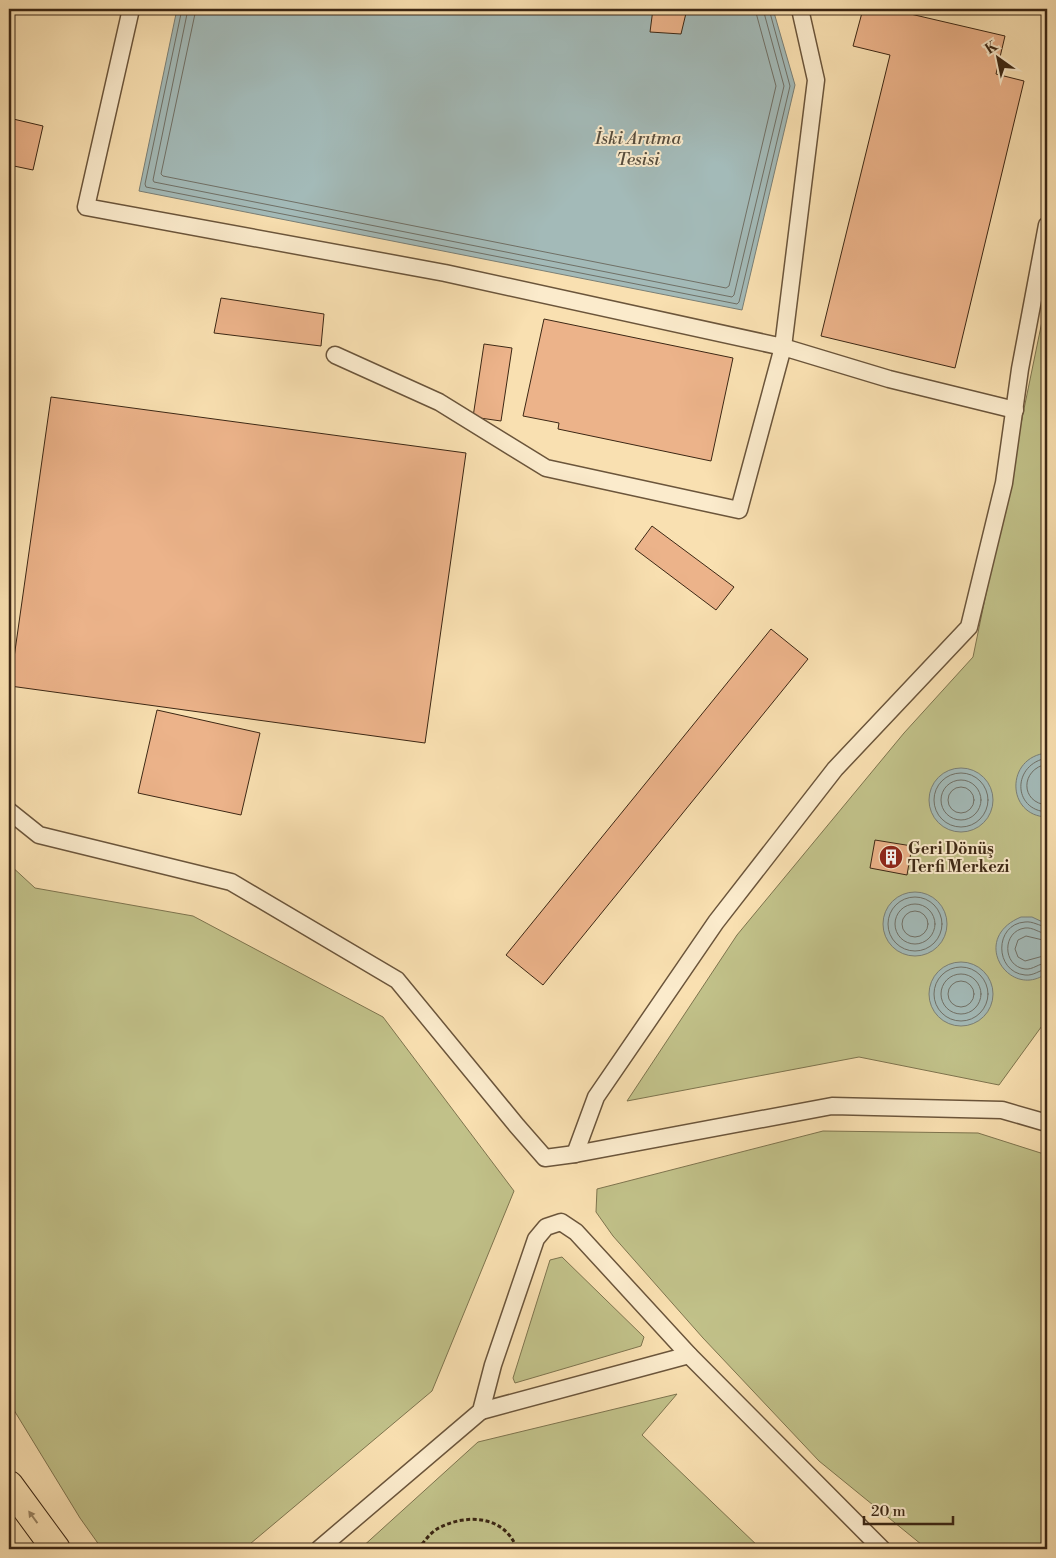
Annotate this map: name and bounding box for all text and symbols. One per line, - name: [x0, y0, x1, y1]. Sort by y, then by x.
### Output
- north arrow: [974, 32, 1024, 82]
- text: K: [982, 37, 1002, 59]
- water label: İski Arıtma Tesisi: [594, 127, 682, 171]
- place label: Geri Dönüş Terfi Merkezi: [908, 839, 1009, 877]
- building icon: Geri Dönüş Terfi Merkezi: [878, 844, 904, 870]
- scale bar: [864, 1493, 952, 1525]
- text: 20 m: [871, 1502, 906, 1521]
- one-way arrow: [27, 1511, 38, 1524]

